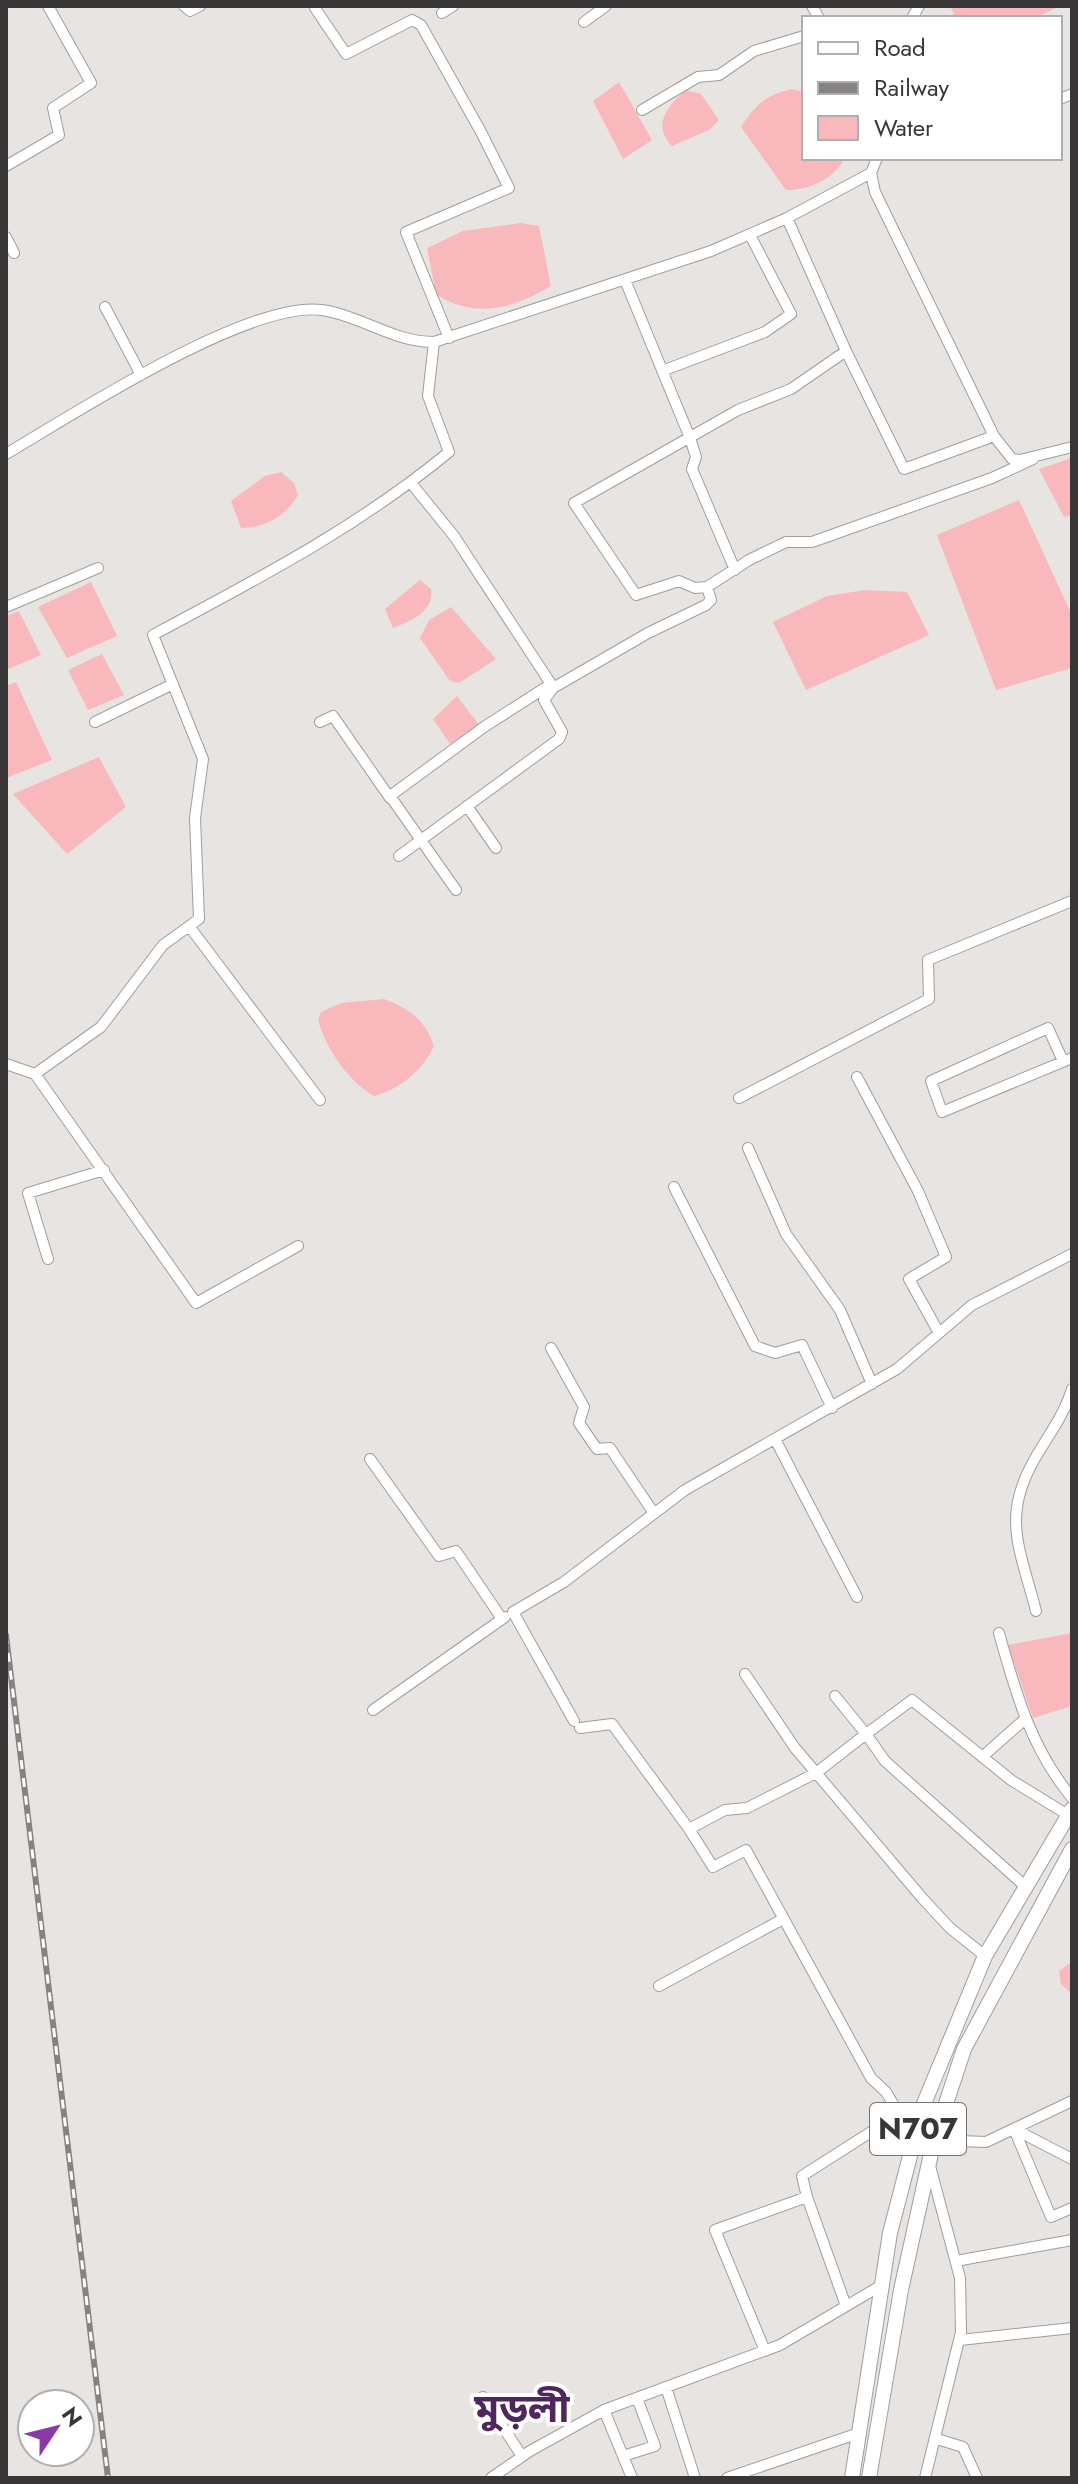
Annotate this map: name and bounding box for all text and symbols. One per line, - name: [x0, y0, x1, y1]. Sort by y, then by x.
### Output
- legend: [802, 16, 1062, 160]
- text: Road: [874, 30, 926, 65]
- text: Railway: [874, 70, 949, 105]
- text: Water: [874, 110, 934, 145]
- road number: N707: [870, 2103, 966, 2155]
- district label: মুড়লী: [473, 2379, 570, 2437]
- north arrow: [16, 2388, 96, 2468]
- text: N: [54, 2400, 90, 2433]

